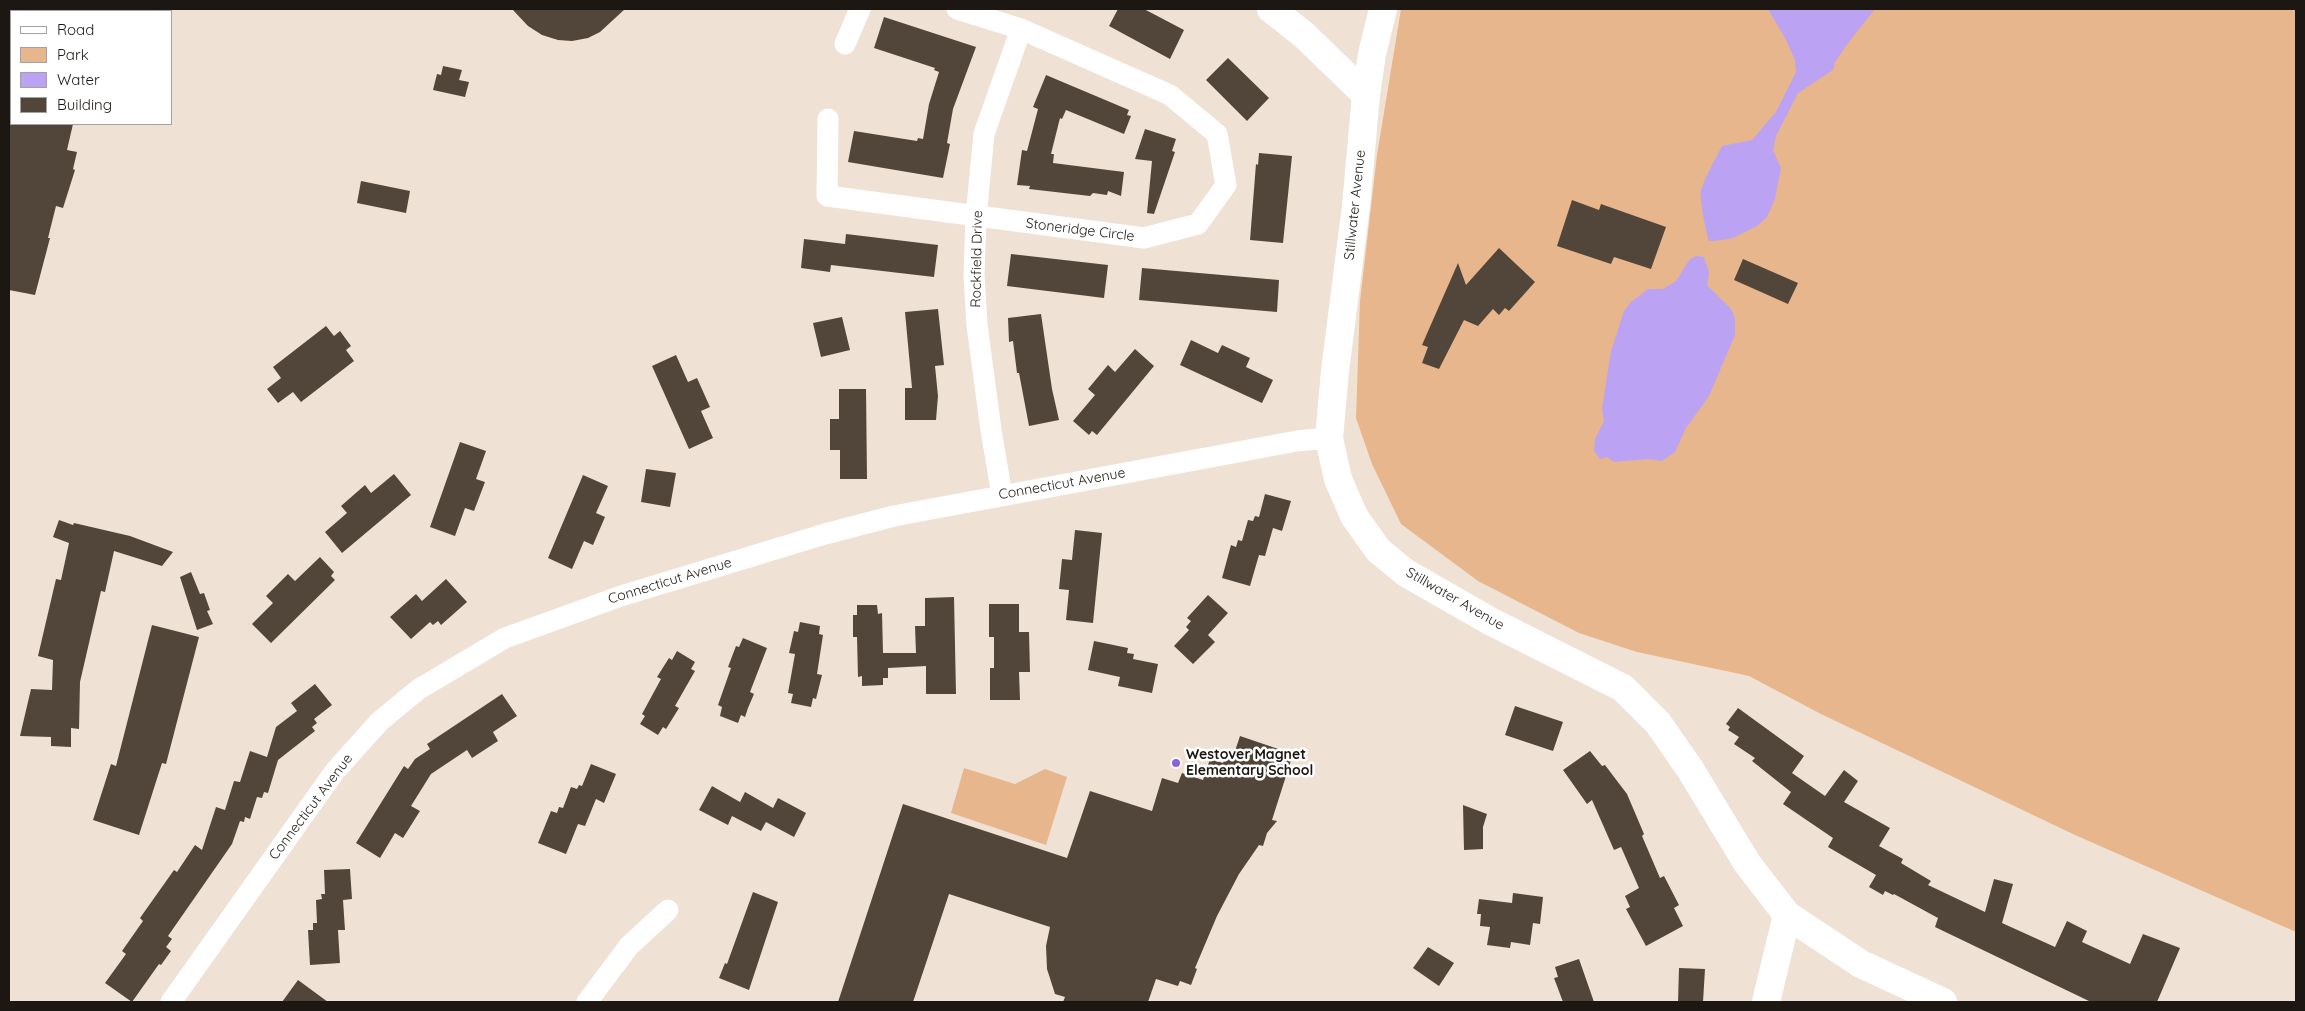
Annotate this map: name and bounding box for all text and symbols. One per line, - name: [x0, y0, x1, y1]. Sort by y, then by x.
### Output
- legend: [10, 10, 172, 125]
- text: Road: [57, 20, 94, 39]
- text: Park: [57, 45, 89, 64]
- text: Water: [57, 70, 100, 89]
- text: Building: [57, 95, 112, 114]
- street label: Stillwater Avenue: [1341, 149, 1369, 261]
- street label: Rockfield Drive: [968, 210, 986, 308]
- street label: Stoneridge Circle: [1025, 215, 1135, 245]
- street label: Connecticut Avenue: [997, 465, 1127, 503]
- street label: Connecticut Avenue: [606, 554, 734, 608]
- street label: Stillwater Avenue: [1403, 564, 1507, 634]
- place label: Westover Magnet Elementary School: [1186, 747, 1313, 780]
- street label: Connecticut Avenue: [266, 751, 356, 863]
- marker: Westover Magnet Elementary School: [1170, 757, 1182, 769]

